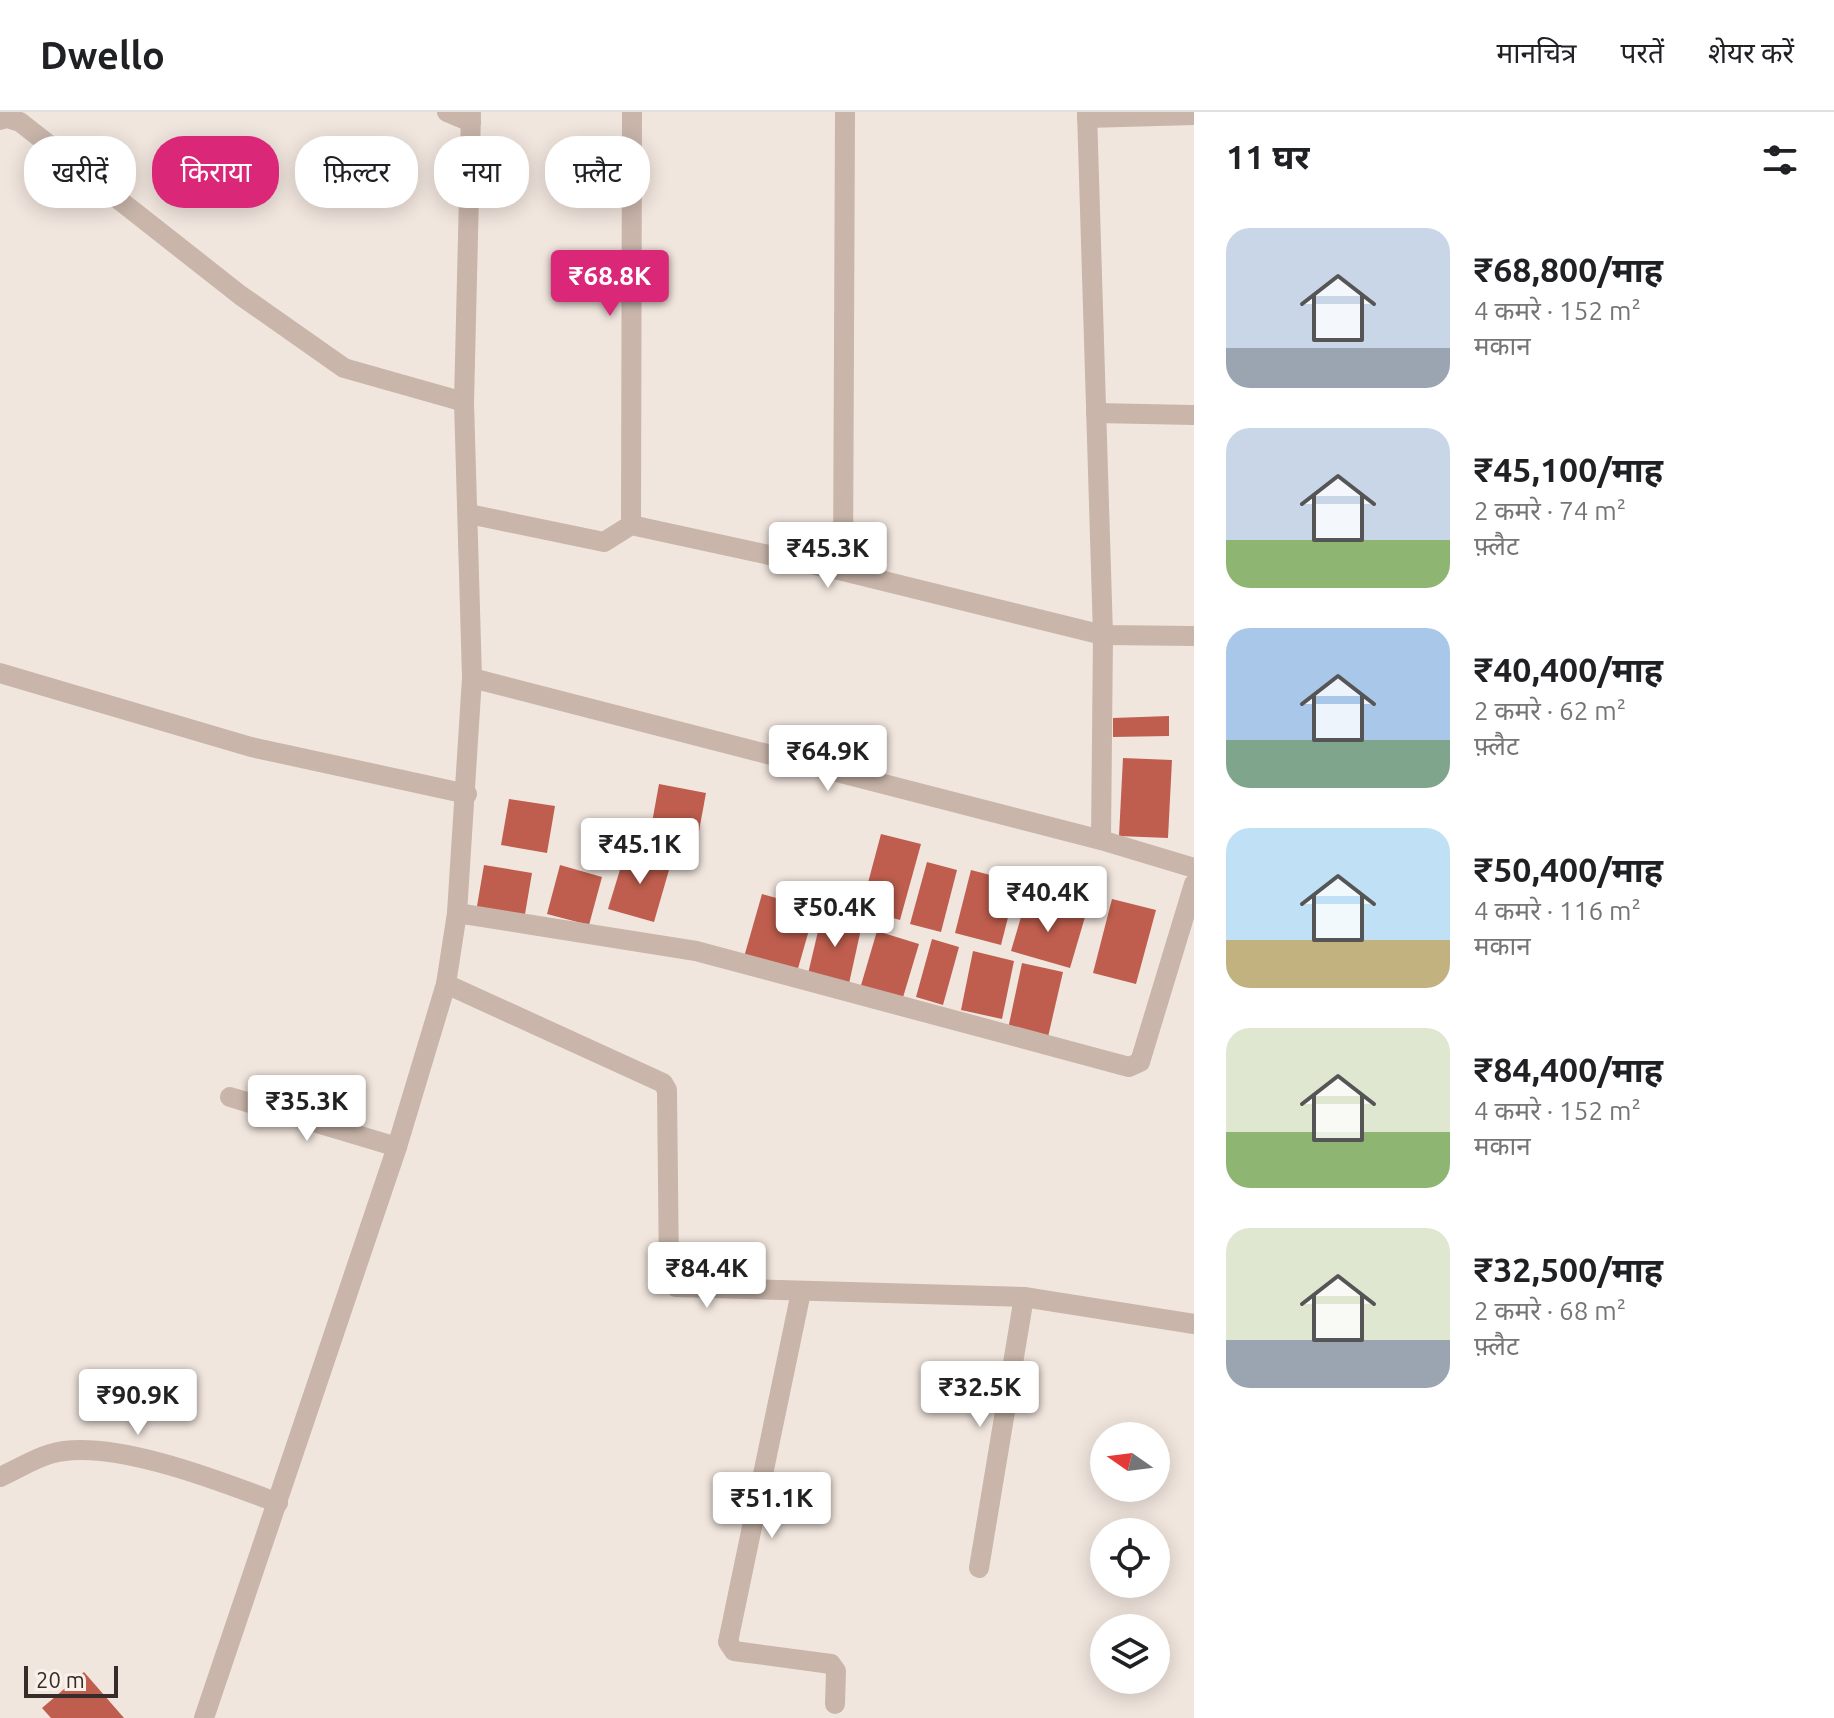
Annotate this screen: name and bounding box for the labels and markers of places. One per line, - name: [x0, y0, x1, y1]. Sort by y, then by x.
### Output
- pin: ₹68.8K: [545, 250, 675, 318]
- pin: ₹45.3K: [763, 522, 893, 590]
- pin: ₹64.9K: [763, 725, 893, 793]
- pin: ₹45.1K: [575, 818, 705, 886]
- pin: ₹40.4K: [983, 866, 1113, 934]
- pin: ₹50.4K: [770, 881, 900, 949]
- pin: ₹35.3K: [242, 1075, 372, 1143]
- pin: ₹84.4K: [642, 1242, 772, 1310]
- pin: ₹32.5K: [915, 1361, 1045, 1429]
- pin: ₹90.9K: [73, 1369, 203, 1437]
- pin: ₹51.1K: [707, 1472, 837, 1540]

